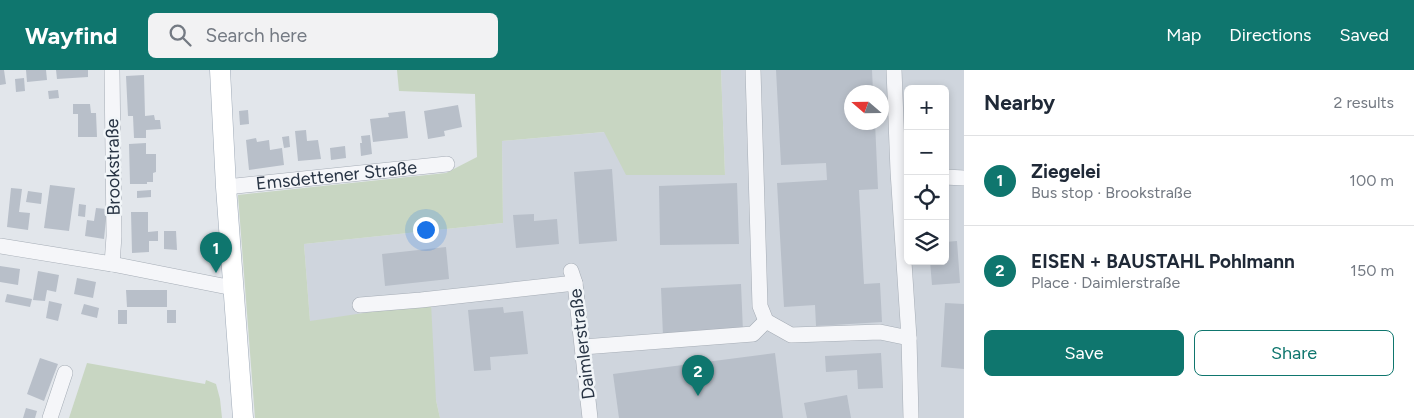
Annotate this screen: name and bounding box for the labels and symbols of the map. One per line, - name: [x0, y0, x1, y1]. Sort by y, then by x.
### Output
- north arrow: [844, 85, 889, 130]
- street label: Brookstraße: [101, 118, 125, 216]
- street label: Emsdettener Straße: [255, 156, 418, 195]
- your location: [413, 217, 439, 243]
- pin: 1: [200, 232, 232, 273]
- street label: Daimlerstraße: [564, 287, 600, 401]
- pin: 2: [682, 355, 714, 396]

